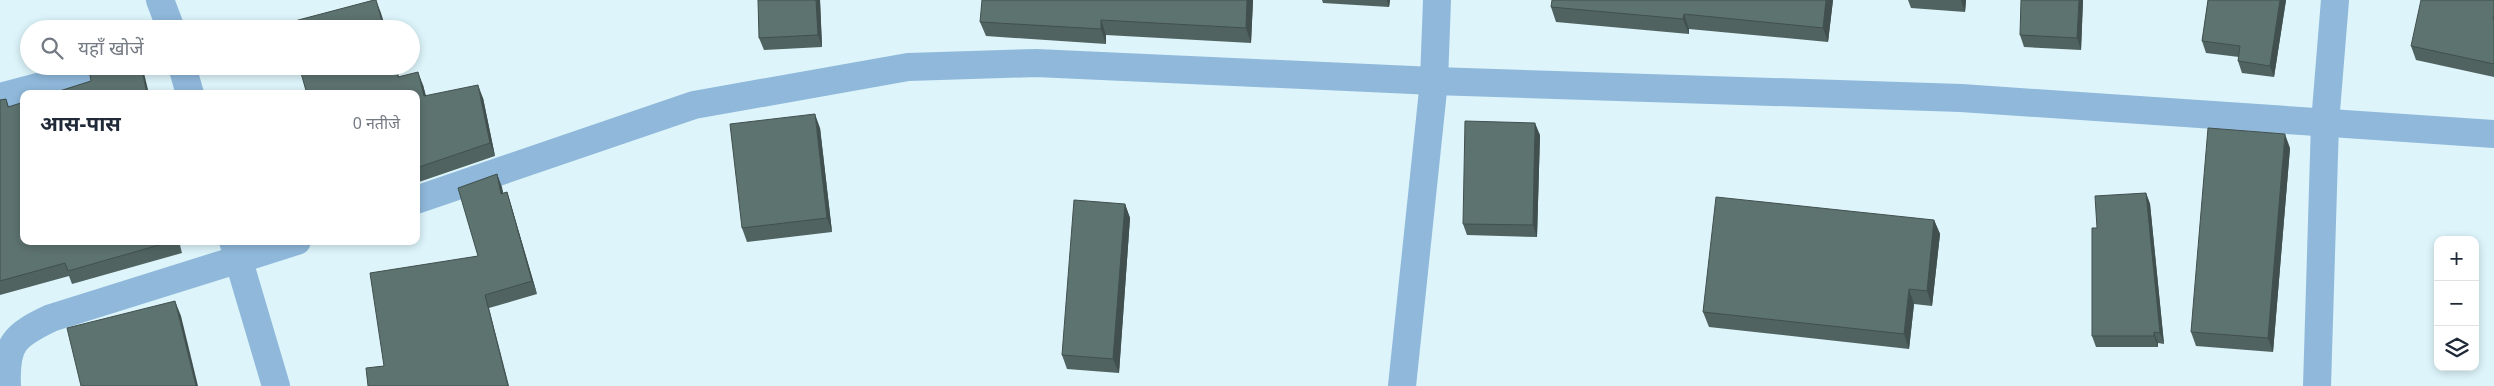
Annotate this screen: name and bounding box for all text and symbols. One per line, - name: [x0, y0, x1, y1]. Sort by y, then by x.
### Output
- search box: [20, 20, 420, 75]
- icon: search: [38, 34, 66, 62]
- text: यहाँ खोजें: [78, 35, 144, 61]
- text: आस-पास: [40, 109, 121, 137]
- text: 0 नतीजे: [353, 112, 400, 134]
- map controls: [2434, 236, 2479, 371]
- button: +: [2434, 236, 2479, 281]
- button: −: [2434, 281, 2479, 326]
- button: layers: [2434, 326, 2479, 371]

